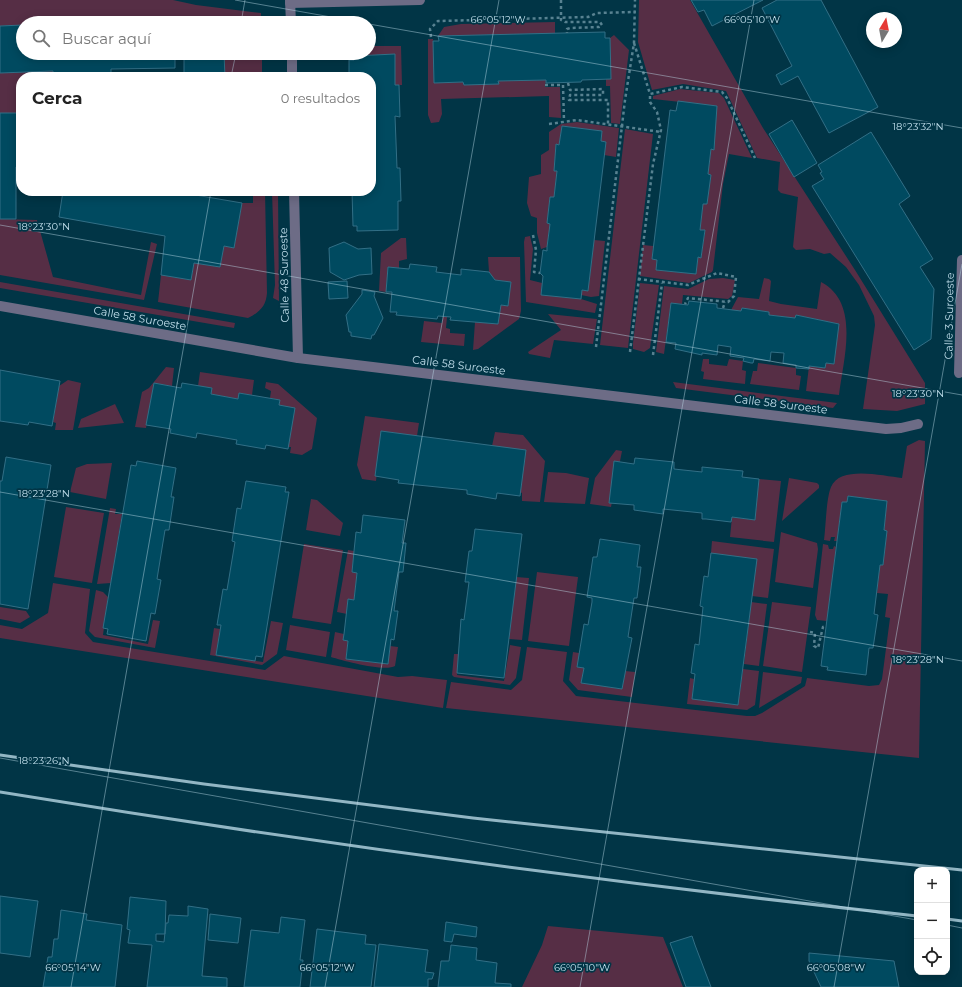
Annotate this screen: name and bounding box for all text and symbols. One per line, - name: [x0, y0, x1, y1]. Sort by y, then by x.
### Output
- north arrow: [866, 12, 902, 48]
- text: 66°05'12"W: [470, 13, 526, 26]
- text: 66°05'10"W: [724, 13, 780, 26]
- search box: [16, 16, 376, 60]
- icon: search: [30, 27, 52, 49]
- text: Buscar aquí: [62, 29, 151, 48]
- text: Cerca: [32, 88, 82, 108]
- text: 0 resultados: [281, 90, 360, 106]
- text: 18°23'32"N: [892, 120, 944, 133]
- text: 18°23'30"N: [18, 220, 70, 233]
- street label: Calle 48 Suroeste: [276, 227, 292, 323]
- street label: Calle 3 Suroeste: [941, 272, 957, 360]
- street label: Calle 58 Suroeste: [92, 303, 188, 333]
- street label: Calle 58 Suroeste: [411, 352, 507, 378]
- text: 18°23'30"N: [892, 387, 944, 400]
- street label: Calle 58 Suroeste: [733, 391, 829, 417]
- text: 18°23'28"N: [18, 487, 70, 500]
- text: 18°23'28"N: [892, 653, 944, 666]
- text: 18°23'26"N: [18, 754, 70, 767]
- map controls: [914, 867, 950, 975]
- button: +: [914, 867, 950, 903]
- button: −: [914, 903, 950, 939]
- button: locate: [914, 939, 950, 975]
- text: 66°05'14"W: [45, 961, 101, 974]
- text: 66°05'12"W: [299, 961, 355, 974]
- text: 66°05'10"W: [554, 961, 610, 974]
- text: 66°05'08"W: [807, 961, 865, 974]

